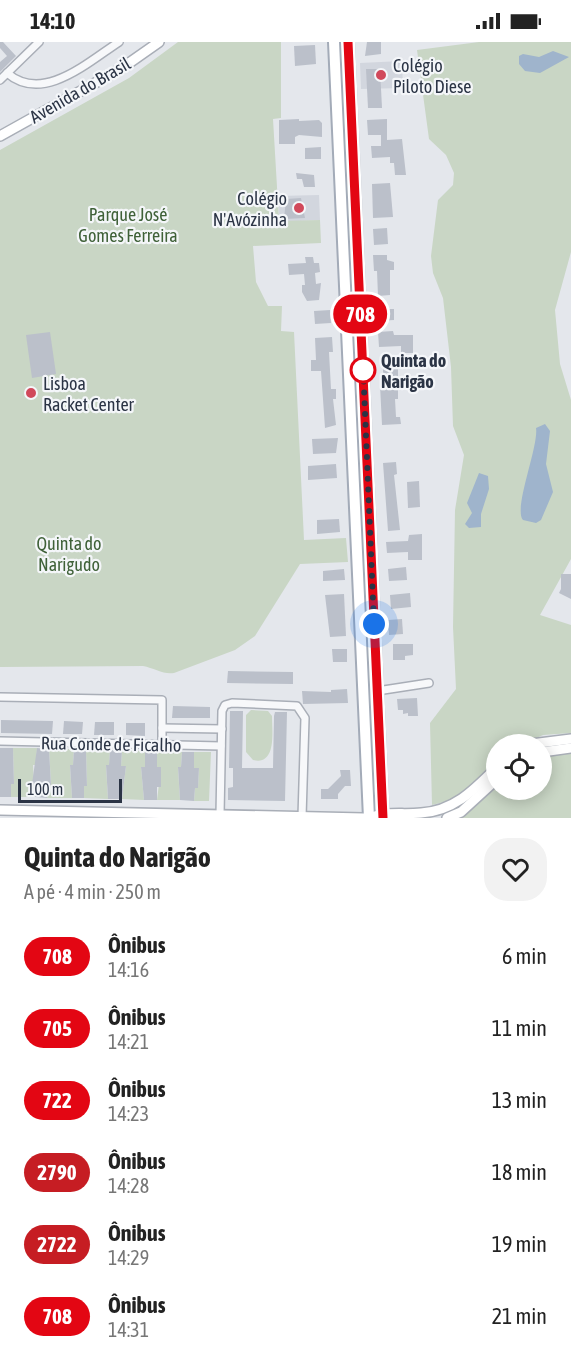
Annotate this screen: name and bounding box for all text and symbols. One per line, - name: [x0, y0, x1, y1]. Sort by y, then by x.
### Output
- text: 14:10: [30, 8, 75, 34]
- street label: Avenida do Brasil: [26, 53, 134, 127]
- place label: Colégio Piloto Diese: [393, 55, 472, 97]
- marker: Colégio Piloto Diese: [374, 68, 388, 82]
- place label: Colégio N'Avózinha: [213, 188, 287, 230]
- marker: Colégio N'Avózinha: [292, 201, 306, 215]
- park label: Parque José Gomes Ferreira: [78, 204, 178, 246]
- line badge: 708: [326, 294, 394, 334]
- text: 708: [345, 302, 375, 326]
- place label: Quinta do Narigão: [381, 350, 446, 392]
- marker: Quinta do Narigão: [350, 357, 376, 383]
- place label: Lisboa Racket Center: [43, 373, 135, 415]
- marker: Lisboa Racket Center: [24, 386, 38, 400]
- park label: Quinta do Narigudo: [36, 533, 102, 575]
- your location: [359, 609, 389, 639]
- street label: Rua Conde de Ficalho: [41, 732, 181, 756]
- map controls: [486, 734, 552, 800]
- button: locate: [486, 734, 552, 800]
- scale bar: [18, 776, 122, 804]
- text: 100 m: [27, 780, 63, 798]
- button: heart: [484, 838, 547, 901]
- text: Quinta do Narigão: [24, 841, 211, 873]
- text: A pé · 4 min · 250 m: [24, 880, 161, 903]
- text: Ônibus: [108, 932, 165, 958]
- text: 6 min: [502, 943, 547, 969]
- text: 708: [42, 944, 72, 968]
- text: 14:16: [108, 958, 149, 981]
- text: Ônibus: [108, 1004, 165, 1030]
- text: 11 min: [492, 1015, 547, 1041]
- text: 705: [42, 1016, 72, 1040]
- text: 14:21: [108, 1030, 149, 1053]
- text: Ônibus: [108, 1076, 165, 1102]
- text: 13 min: [492, 1087, 547, 1113]
- text: 722: [42, 1088, 72, 1112]
- text: 14:23: [108, 1102, 149, 1125]
- text: Ônibus: [108, 1148, 165, 1174]
- text: 18 min: [492, 1159, 547, 1185]
- text: 2790: [37, 1160, 77, 1184]
- text: 14:28: [108, 1174, 149, 1197]
- text: Ônibus: [108, 1220, 165, 1246]
- text: 19 min: [492, 1231, 547, 1257]
- text: 2722: [37, 1232, 77, 1256]
- text: 14:29: [108, 1246, 149, 1269]
- text: Ônibus: [108, 1292, 165, 1318]
- text: 21 min: [492, 1303, 547, 1329]
- text: 708: [42, 1304, 72, 1328]
- text: 14:31: [108, 1318, 149, 1341]

